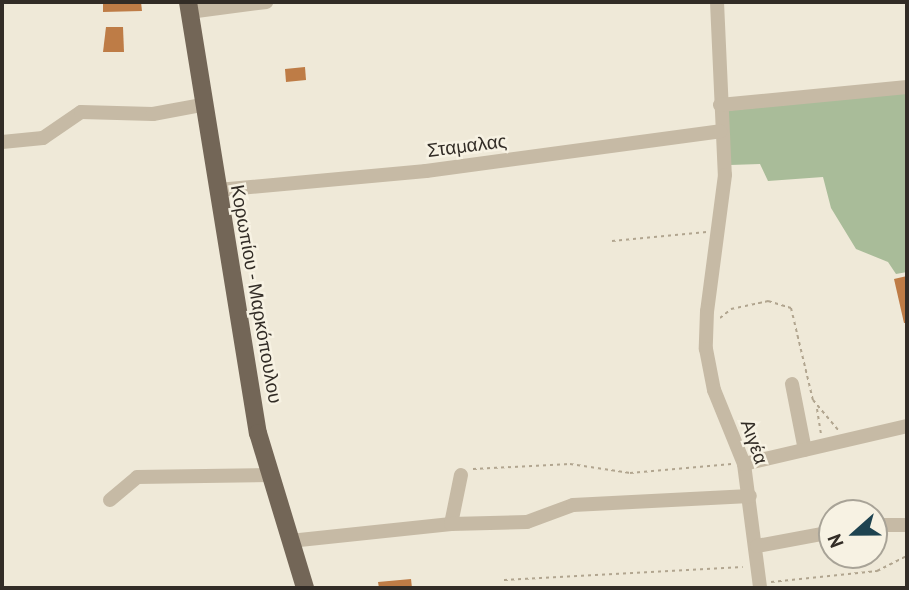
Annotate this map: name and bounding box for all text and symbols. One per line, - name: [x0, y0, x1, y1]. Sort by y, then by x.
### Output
- street label: Σταμαλας: [426, 130, 508, 162]
- street label: Κορωπίου - Μαρκόπουλου: [225, 181, 287, 407]
- street label: Αιγέα: [735, 417, 773, 467]
- north arrow: [818, 499, 888, 569]
- text: N: [822, 531, 849, 551]

